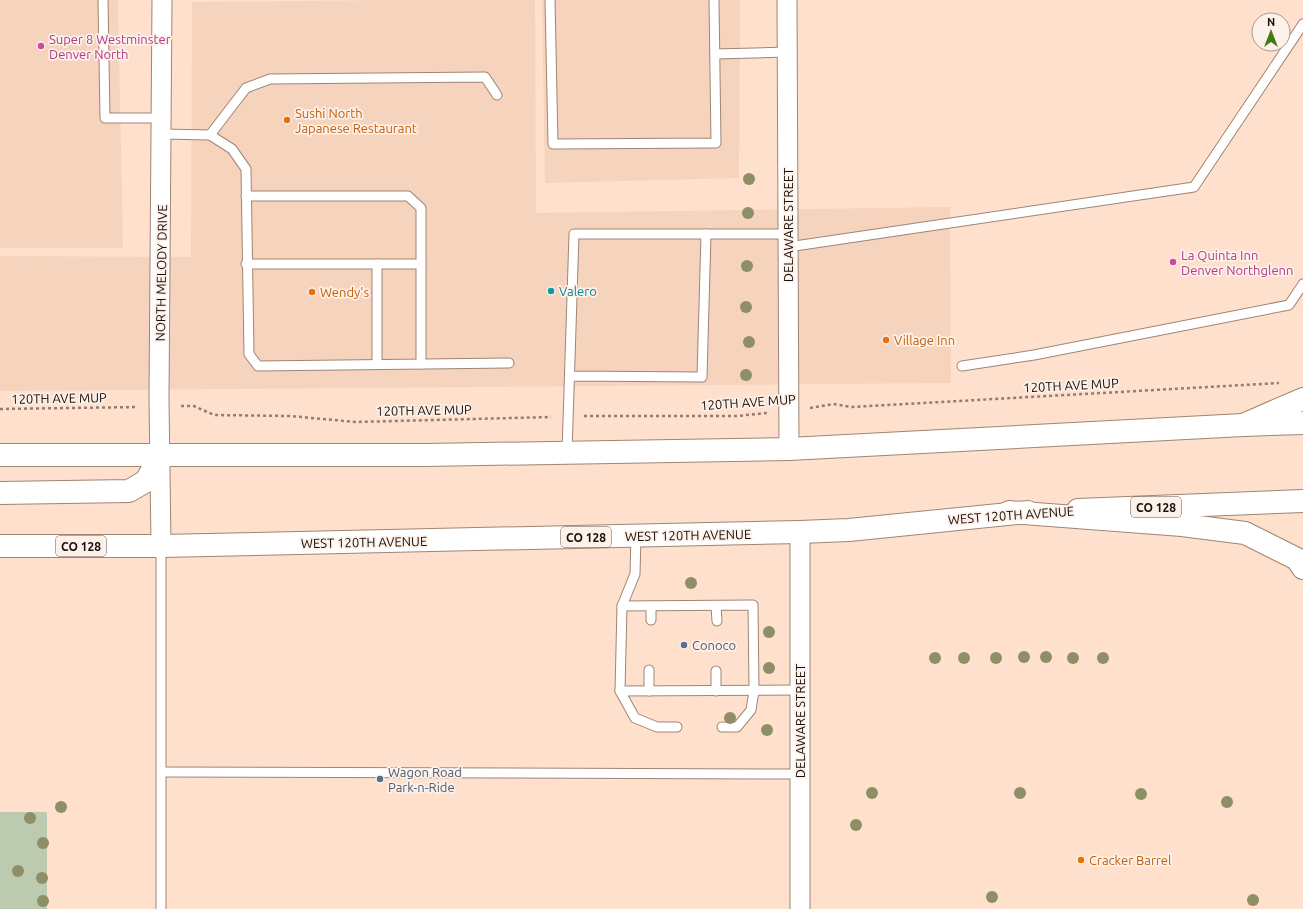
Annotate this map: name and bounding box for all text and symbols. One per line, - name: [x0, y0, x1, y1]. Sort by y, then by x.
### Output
- north arrow: [1251, 12, 1291, 52]
- text: N: [1267, 16, 1275, 28]
- place label: Super 8 Westminster Denver North: [49, 32, 171, 61]
- marker: Super 8 Westminster Denver North: [36, 41, 46, 51]
- place label: Sushi North Japanese Restaurant: [295, 106, 417, 135]
- marker: Sushi North Japanese Restaurant: [282, 115, 292, 125]
- street label: DELAWARE STREET: [781, 168, 795, 282]
- street label: NORTH MELODY DRIVE: [153, 204, 169, 342]
- place label: La Quinta Inn Denver Northglenn: [1181, 248, 1293, 277]
- marker: La Quinta Inn Denver Northglenn: [1168, 257, 1178, 267]
- place label: Valero: [559, 284, 597, 298]
- place label: Wendy's: [320, 285, 369, 299]
- marker: Valero: [546, 286, 556, 296]
- marker: Wendy's: [307, 287, 317, 297]
- place label: Village Inn: [894, 333, 955, 347]
- marker: Village Inn: [881, 335, 891, 345]
- street label: 120TH AVE MUP: [1023, 375, 1119, 394]
- street label: 120TH AVE MUP: [11, 390, 107, 406]
- street label: 120TH AVE MUP: [700, 392, 796, 412]
- street label: 120TH AVE MUP: [376, 402, 472, 418]
- road number: CO 128: [1131, 497, 1181, 517]
- street label: WEST 120TH AVENUE: [947, 504, 1075, 526]
- road number: CO 128: [561, 527, 611, 547]
- street label: WEST 120TH AVENUE: [625, 527, 751, 543]
- street label: WEST 120TH AVENUE: [301, 534, 427, 550]
- road number: CO 128: [56, 536, 106, 556]
- place label: Conoco: [692, 638, 736, 652]
- marker: Conoco: [679, 640, 689, 650]
- street label: DELAWARE STREET: [793, 664, 807, 778]
- place label: Wagon Road Park-n-Ride: [388, 765, 462, 794]
- marker: Wagon Road Park-n-Ride: [375, 774, 385, 784]
- place label: Cracker Barrel: [1089, 853, 1172, 867]
- marker: Cracker Barrel: [1076, 855, 1086, 865]

